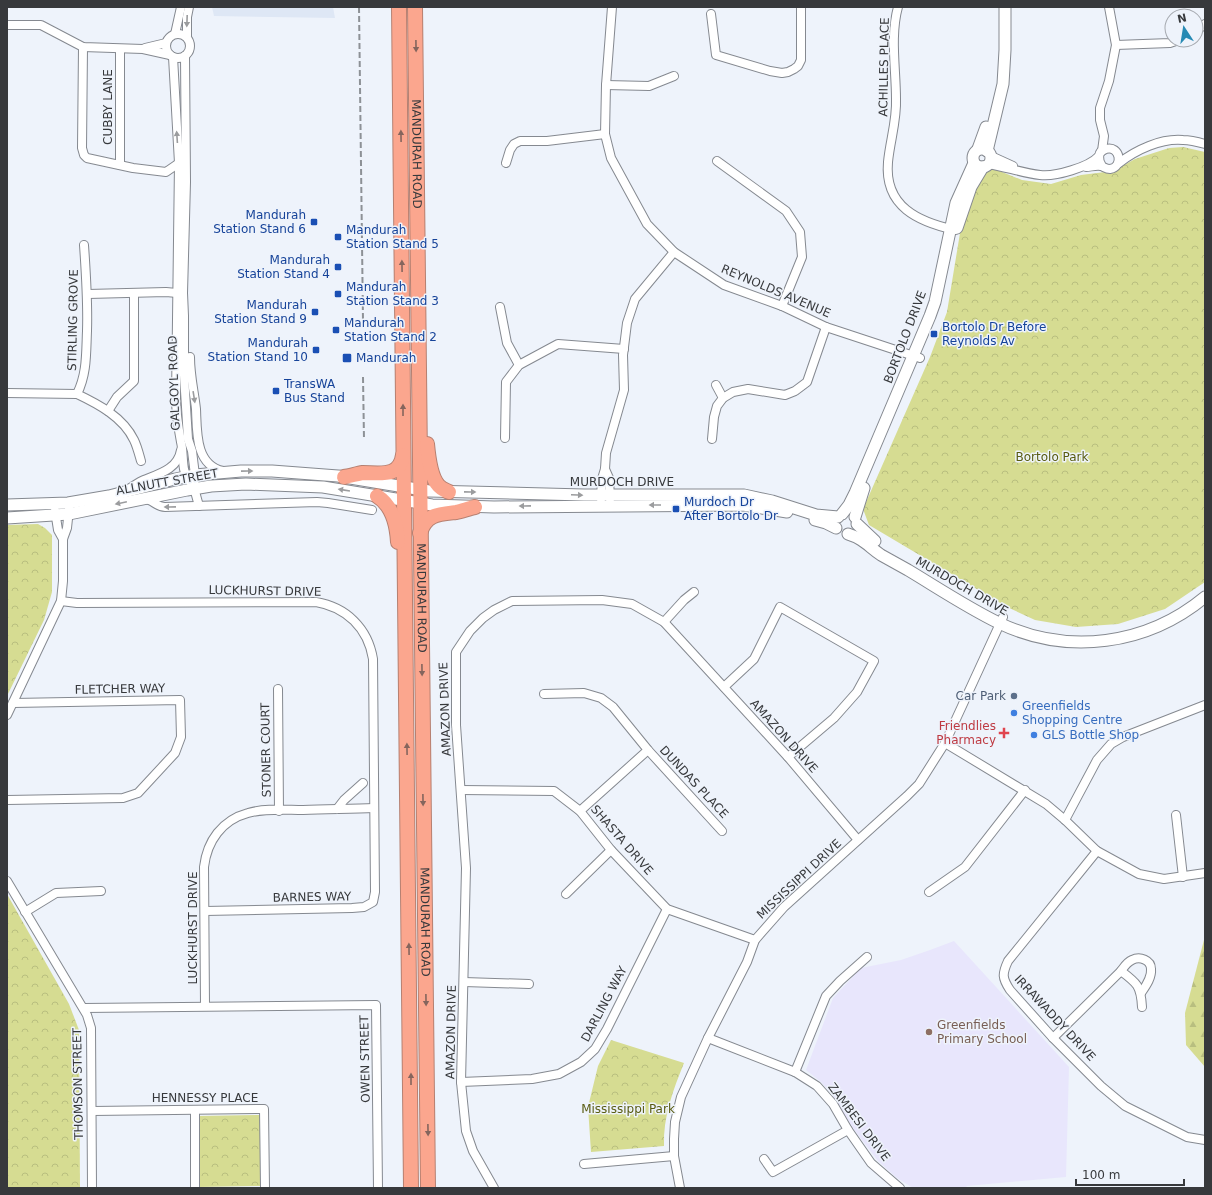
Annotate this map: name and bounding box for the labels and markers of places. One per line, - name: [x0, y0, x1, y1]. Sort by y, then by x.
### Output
- place label: Mandurah Station Stand 6: [213, 208, 306, 236]
- marker: Mandurah Station Stand 6: [309, 217, 319, 227]
- place label: Mandurah Station Stand 5: [346, 223, 439, 251]
- marker: Mandurah Station Stand 5: [333, 232, 343, 242]
- place label: Mandurah Station Stand 4: [237, 253, 330, 281]
- marker: Mandurah Station Stand 4: [333, 262, 343, 272]
- place label: Mandurah Station Stand 3: [346, 280, 439, 308]
- marker: Mandurah Station Stand 3: [333, 289, 343, 299]
- place label: Mandurah Station Stand 9: [214, 298, 307, 326]
- marker: Mandurah Station Stand 9: [310, 307, 320, 317]
- place label: Mandurah Station Stand 2: [344, 316, 437, 344]
- place label: Bortolo Dr Before Reynolds Av: [942, 320, 1046, 348]
- marker: Mandurah Station Stand 2: [331, 325, 341, 335]
- marker: Bortolo Dr Before Reynolds Av: [929, 329, 939, 339]
- place label: Mandurah Station Stand 10: [208, 336, 308, 364]
- marker: Mandurah Station Stand 10: [311, 345, 321, 355]
- place label: Mandurah: [356, 351, 416, 365]
- marker: Mandurah: [341, 352, 353, 364]
- place label: TransWA Bus Stand: [283, 377, 345, 405]
- marker: TransWA Bus Stand: [271, 386, 281, 396]
- place label: Murdoch Dr After Bortolo Dr: [684, 495, 778, 523]
- marker: Murdoch Dr After Bortolo Dr: [671, 504, 681, 514]
- place label: Car Park: [956, 689, 1006, 703]
- marker: Car Park: [1009, 691, 1019, 701]
- place label: Greenfields Shopping Centre: [1022, 699, 1122, 727]
- marker: Greenfields Shopping Centre: [1009, 708, 1019, 718]
- place label: Friendlies Pharmacy: [936, 719, 996, 747]
- marker: Friendlies Pharmacy: [999, 728, 1009, 738]
- place label: GLS Bottle Shop: [1042, 728, 1139, 742]
- marker: GLS Bottle Shop: [1029, 730, 1039, 740]
- place label: Greenfields Primary School: [937, 1018, 1027, 1046]
- marker: Greenfields Primary School: [924, 1027, 934, 1037]

